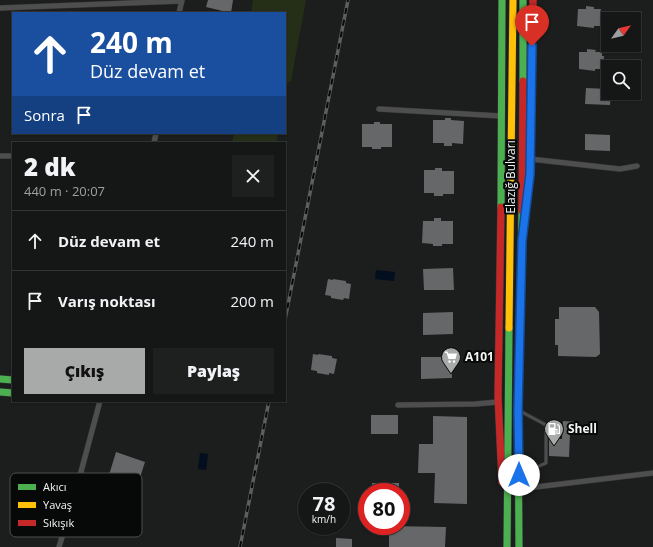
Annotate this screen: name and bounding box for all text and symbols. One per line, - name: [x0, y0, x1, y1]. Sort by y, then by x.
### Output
- pin: [515, 5, 549, 46]
- icon: arrive: [521, 11, 543, 33]
- north arrow: [601, 12, 641, 52]
- map controls: [601, 12, 641, 100]
- text: 240 m: [90, 23, 173, 61]
- icon: ahead: [24, 28, 76, 80]
- text: Düz devam et: [90, 59, 205, 83]
- button: search: [601, 60, 641, 100]
- icon: arrive: [73, 104, 95, 126]
- text: Sonra: [24, 105, 65, 125]
- street label: Elazığ Bulvarı: [502, 140, 519, 214]
- text: 2 dk: [24, 150, 76, 183]
- button: close: [232, 155, 274, 197]
- text: 440 m · 20:07: [24, 182, 105, 200]
- icon: ahead: [24, 230, 46, 252]
- text: Düz devam et: [58, 231, 160, 251]
- text: 240 m: [230, 231, 274, 251]
- icon: arrive: [24, 290, 46, 312]
- text: Varış noktası: [58, 291, 156, 311]
- text: 200 m: [230, 291, 274, 311]
- supermarket icon: A101: [440, 346, 462, 374]
- button: Çıkış: [24, 348, 145, 394]
- button: Paylaş: [153, 348, 274, 394]
- place label: A101: [465, 348, 494, 365]
- fuel station icon: Shell: [543, 418, 565, 446]
- place label: Shell: [568, 420, 597, 437]
- position arrow: [498, 454, 540, 496]
- legend: [10, 473, 142, 537]
- text: Akıcı: [43, 479, 67, 494]
- speed limit sign: 80: [358, 483, 410, 535]
- text: 78: [313, 490, 335, 517]
- text: Yavaş: [43, 497, 72, 512]
- text: km/h: [312, 512, 336, 526]
- text: Sıkışık: [43, 515, 74, 530]

